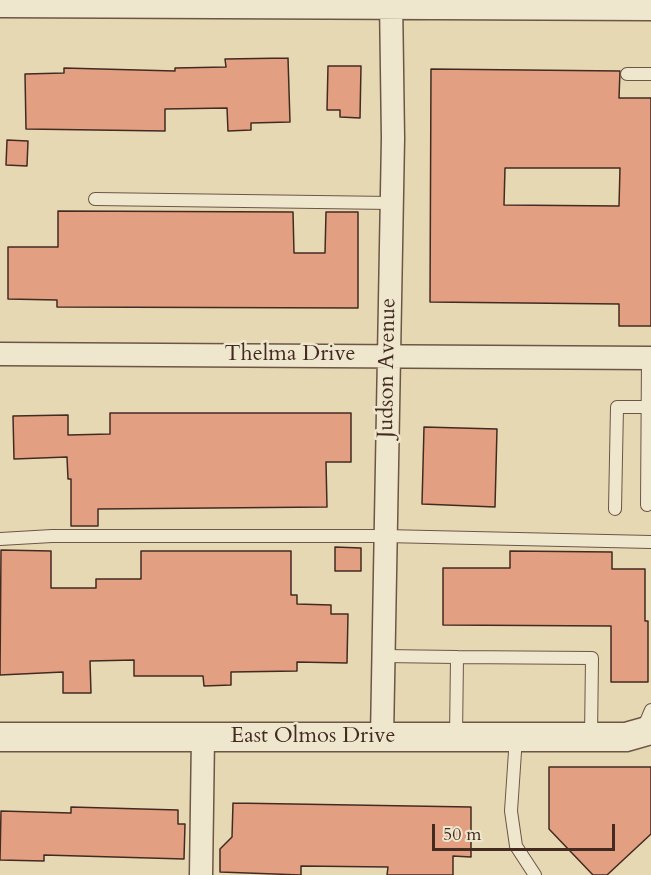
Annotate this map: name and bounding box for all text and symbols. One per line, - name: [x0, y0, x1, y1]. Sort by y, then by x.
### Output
- street label: Judson Avenue: [374, 298, 402, 438]
- street label: Thelma Drive: [224, 342, 356, 368]
- street label: East Olmos Drive: [231, 724, 395, 750]
- scale bar: [435, 812, 618, 850]
- text: 50 m: [443, 822, 482, 847]

